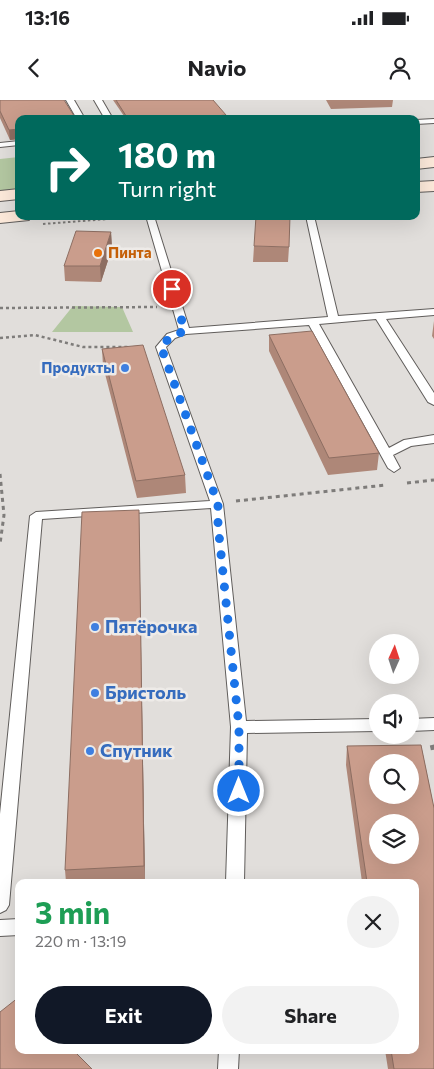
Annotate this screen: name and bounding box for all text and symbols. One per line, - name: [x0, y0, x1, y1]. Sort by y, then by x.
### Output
- text: 13:16: [25, 6, 70, 29]
- icon: back: [20, 54, 48, 82]
- text: Navio: [187, 54, 247, 81]
- icon: person: [386, 54, 414, 82]
- text: 180 m: [118, 132, 216, 175]
- icon: right: [35, 135, 100, 200]
- text: Turn right: [118, 175, 216, 202]
- place label: Пинта: [108, 243, 152, 261]
- marker: Пинта: [92, 247, 104, 259]
- pin: [151, 268, 193, 310]
- icon: arrive: [158, 275, 186, 303]
- place label: Продукты: [41, 358, 115, 376]
- marker: Продукты: [119, 362, 131, 374]
- place label: Пятёрочка: [105, 615, 197, 637]
- marker: Пятёрочка: [89, 621, 101, 633]
- north arrow: [369, 634, 419, 684]
- map controls: [369, 634, 419, 864]
- place label: Бристоль: [105, 681, 187, 703]
- marker: Бристоль: [89, 687, 101, 699]
- button: sound: [369, 694, 419, 744]
- place label: Спутник: [100, 739, 173, 761]
- marker: Спутник: [84, 745, 96, 757]
- button: search: [369, 754, 419, 804]
- position arrow: [212, 764, 264, 816]
- button: layers: [369, 814, 419, 864]
- text: 3 min: [35, 893, 110, 930]
- button: close: [347, 896, 399, 948]
- text: 220 m · 13:19: [35, 931, 126, 950]
- button: Exit: [35, 986, 212, 1044]
- button: Share: [222, 986, 399, 1044]

